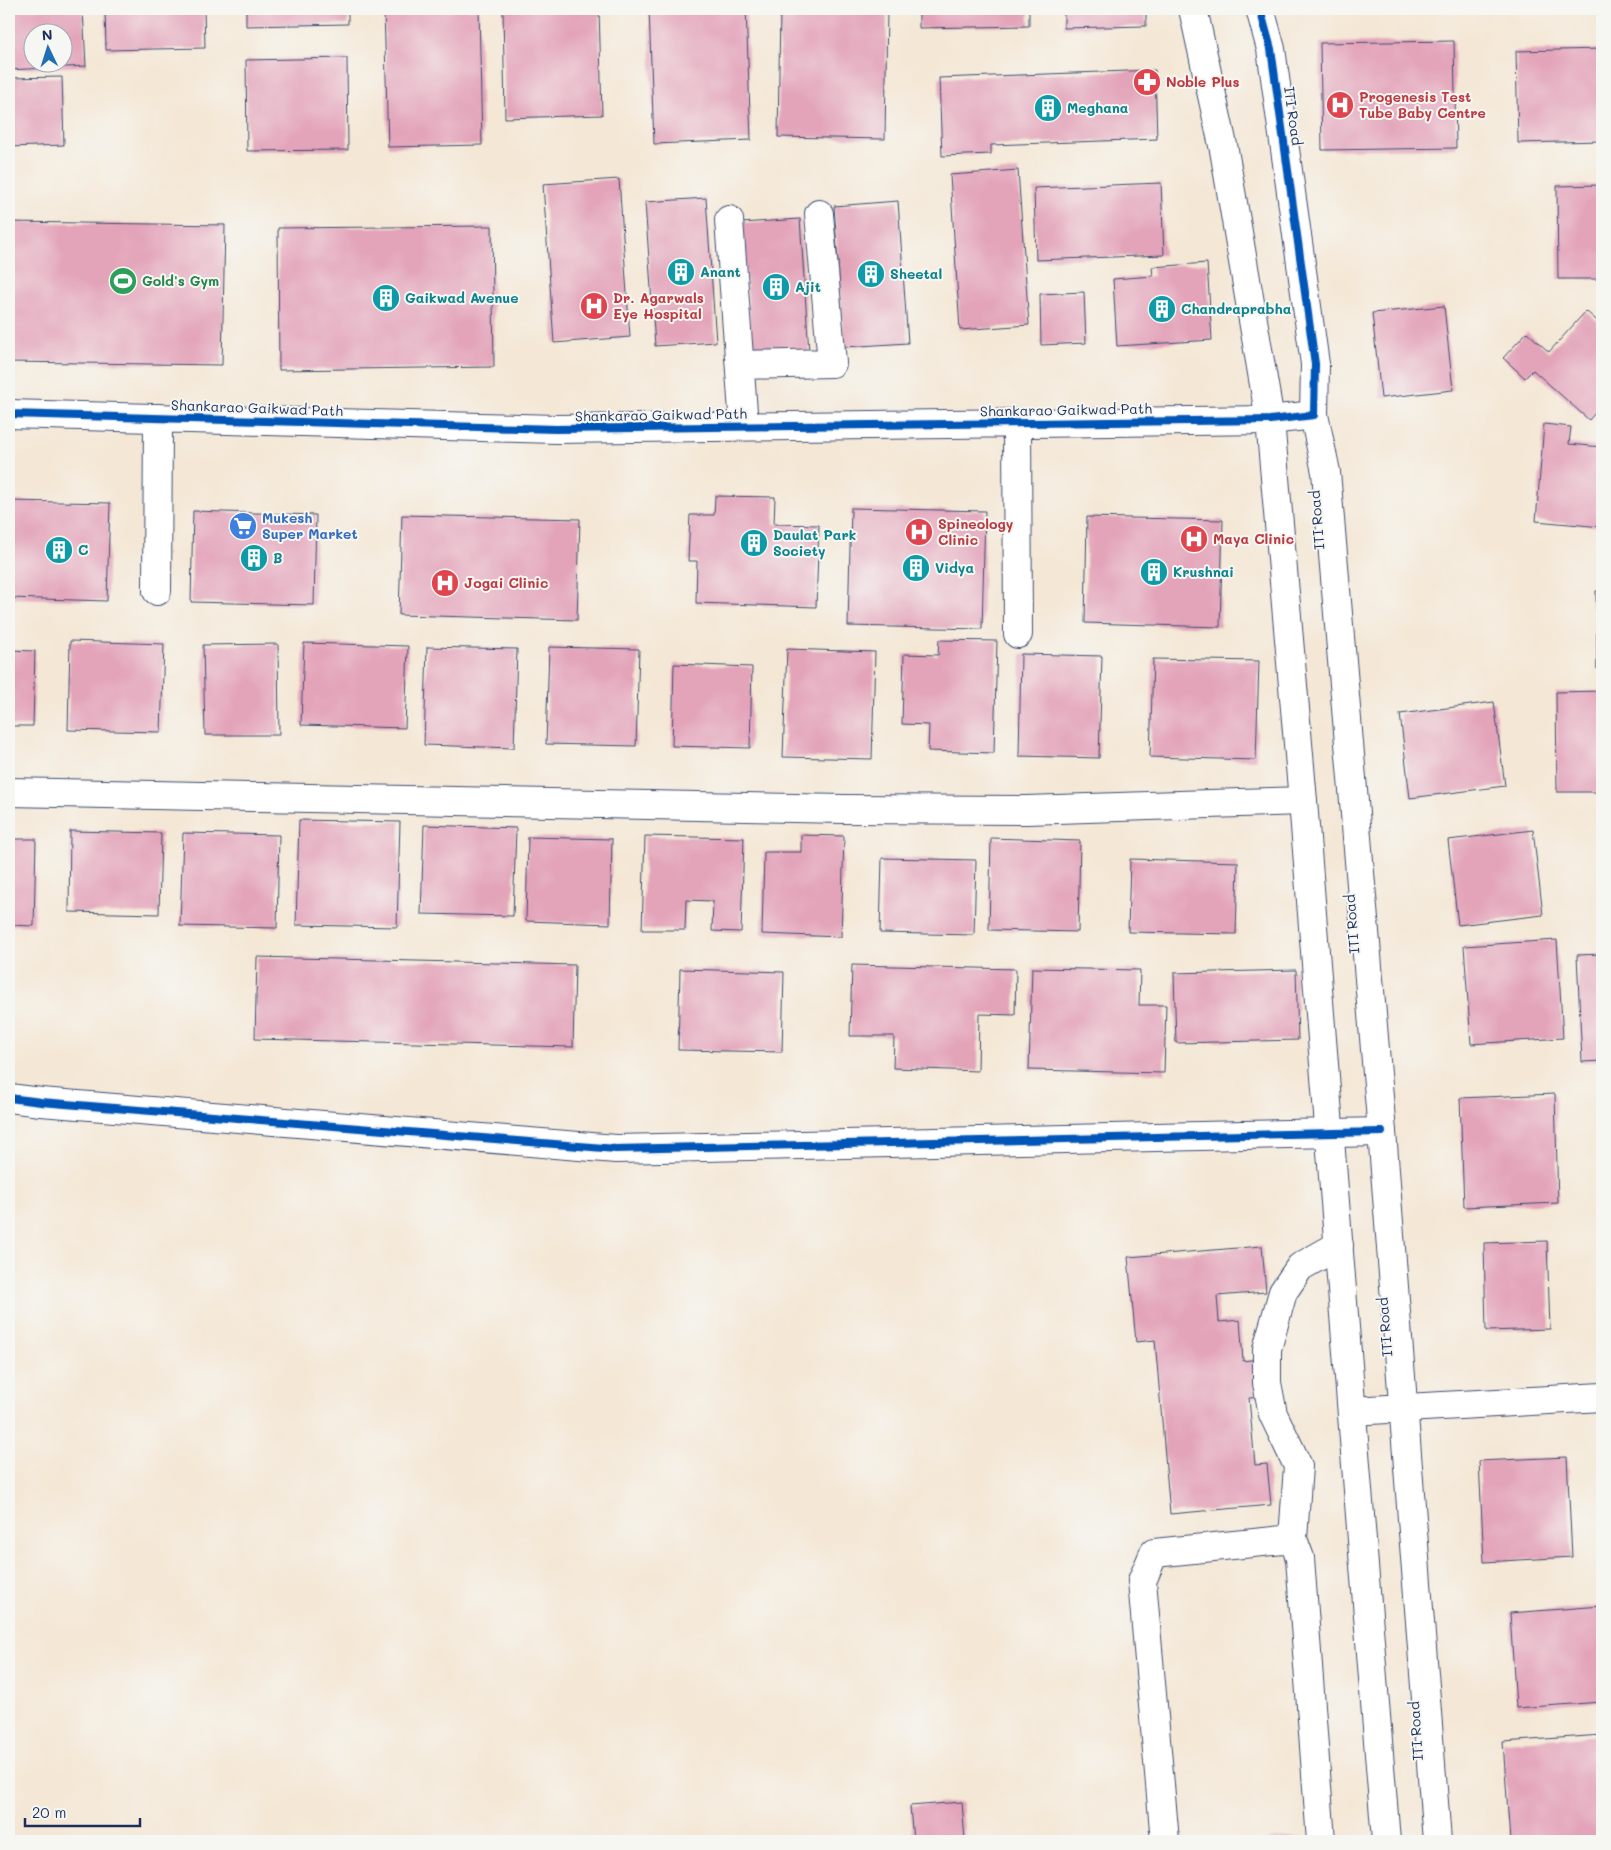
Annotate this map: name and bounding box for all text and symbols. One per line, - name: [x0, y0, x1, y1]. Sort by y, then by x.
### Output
- north arrow: [22, 22, 72, 72]
- text: N: [41, 25, 53, 44]
- pharmacy icon: Noble Plus: [1132, 67, 1162, 97]
- place label: Noble Plus: [1166, 72, 1240, 91]
- street label: ITI Road: [1280, 85, 1307, 147]
- place label: Progenesis Test Tube Baby Centre: [1359, 87, 1486, 122]
- hospital icon: Progenesis Test Tube Baby Centre: [1325, 90, 1355, 120]
- building icon: Meghana: [1033, 93, 1063, 123]
- place label: Meghana: [1067, 98, 1129, 117]
- building icon: Anant: [666, 257, 696, 287]
- building icon: Sheetal: [856, 259, 886, 289]
- place label: Anant: [700, 262, 741, 281]
- place label: Sheetal: [890, 264, 942, 283]
- sports icon: Gold's Gym: [108, 266, 138, 296]
- place label: Gold's Gym: [142, 271, 219, 290]
- building icon: Ajit: [761, 272, 791, 302]
- place label: Ajit: [795, 277, 821, 296]
- building icon: Gaikwad Avenue: [371, 283, 401, 313]
- place label: Gaikwad Avenue: [405, 288, 519, 307]
- place label: Dr. Agarwals Eye Hospital: [613, 288, 704, 323]
- hospital icon: Dr. Agarwals Eye Hospital: [579, 291, 609, 321]
- building icon: Chandraprabha: [1147, 294, 1177, 324]
- place label: Chandraprabha: [1181, 299, 1292, 318]
- street label: Shankarao Gaikwad Path: [171, 395, 343, 420]
- street label: Shankarao Gaikwad Path: [980, 398, 1152, 420]
- street label: Shankarao Gaikwad Path: [575, 403, 747, 425]
- street label: ITI Road: [1304, 490, 1329, 550]
- place label: Mukesh Super Market: [262, 508, 358, 543]
- supermarket icon: Mukesh Super Market: [228, 511, 258, 541]
- place label: Spineology Clinic: [938, 514, 1014, 549]
- hospital icon: Spineology Clinic: [904, 517, 934, 547]
- hospital icon: Maya Clinic: [1179, 524, 1209, 554]
- place label: Daulat Park Society: [773, 525, 856, 560]
- building icon: Daulat Park Society: [739, 528, 769, 558]
- place label: Maya Clinic: [1213, 529, 1294, 548]
- building icon: C: [44, 535, 74, 565]
- place label: C: [78, 540, 88, 559]
- building icon: B: [239, 543, 269, 573]
- place label: B: [273, 548, 282, 567]
- building icon: Vidya: [901, 553, 931, 583]
- building icon: Krushnai: [1139, 557, 1169, 587]
- place label: Vidya: [935, 558, 974, 577]
- place label: Krushnai: [1173, 562, 1234, 581]
- hospital icon: Jogai Clinic: [430, 568, 460, 598]
- place label: Jogai Clinic: [464, 573, 548, 592]
- street label: ITI Road: [1339, 894, 1364, 954]
- street label: ITI Road: [1372, 1297, 1397, 1357]
- street label: ITI Road: [1404, 1701, 1427, 1761]
- scale bar: [25, 1795, 140, 1827]
- text: 20 m: [32, 1802, 66, 1822]

